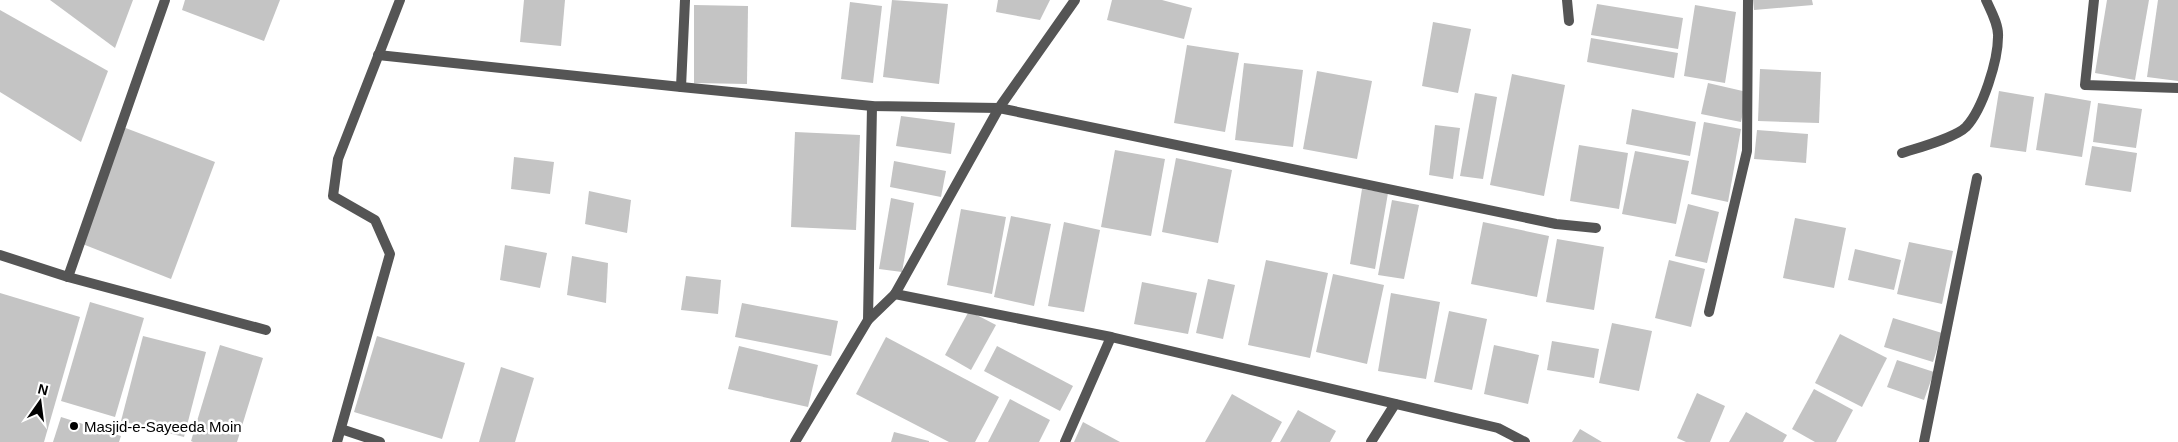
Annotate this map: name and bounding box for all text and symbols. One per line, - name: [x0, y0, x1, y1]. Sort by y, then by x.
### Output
- north arrow: [15, 377, 65, 427]
- text: N: [36, 380, 50, 398]
- place label: Masjid-e-Sayeeda Moin: [84, 418, 242, 435]
- marker: Masjid-e-Sayeeda Moin: [68, 420, 80, 432]

